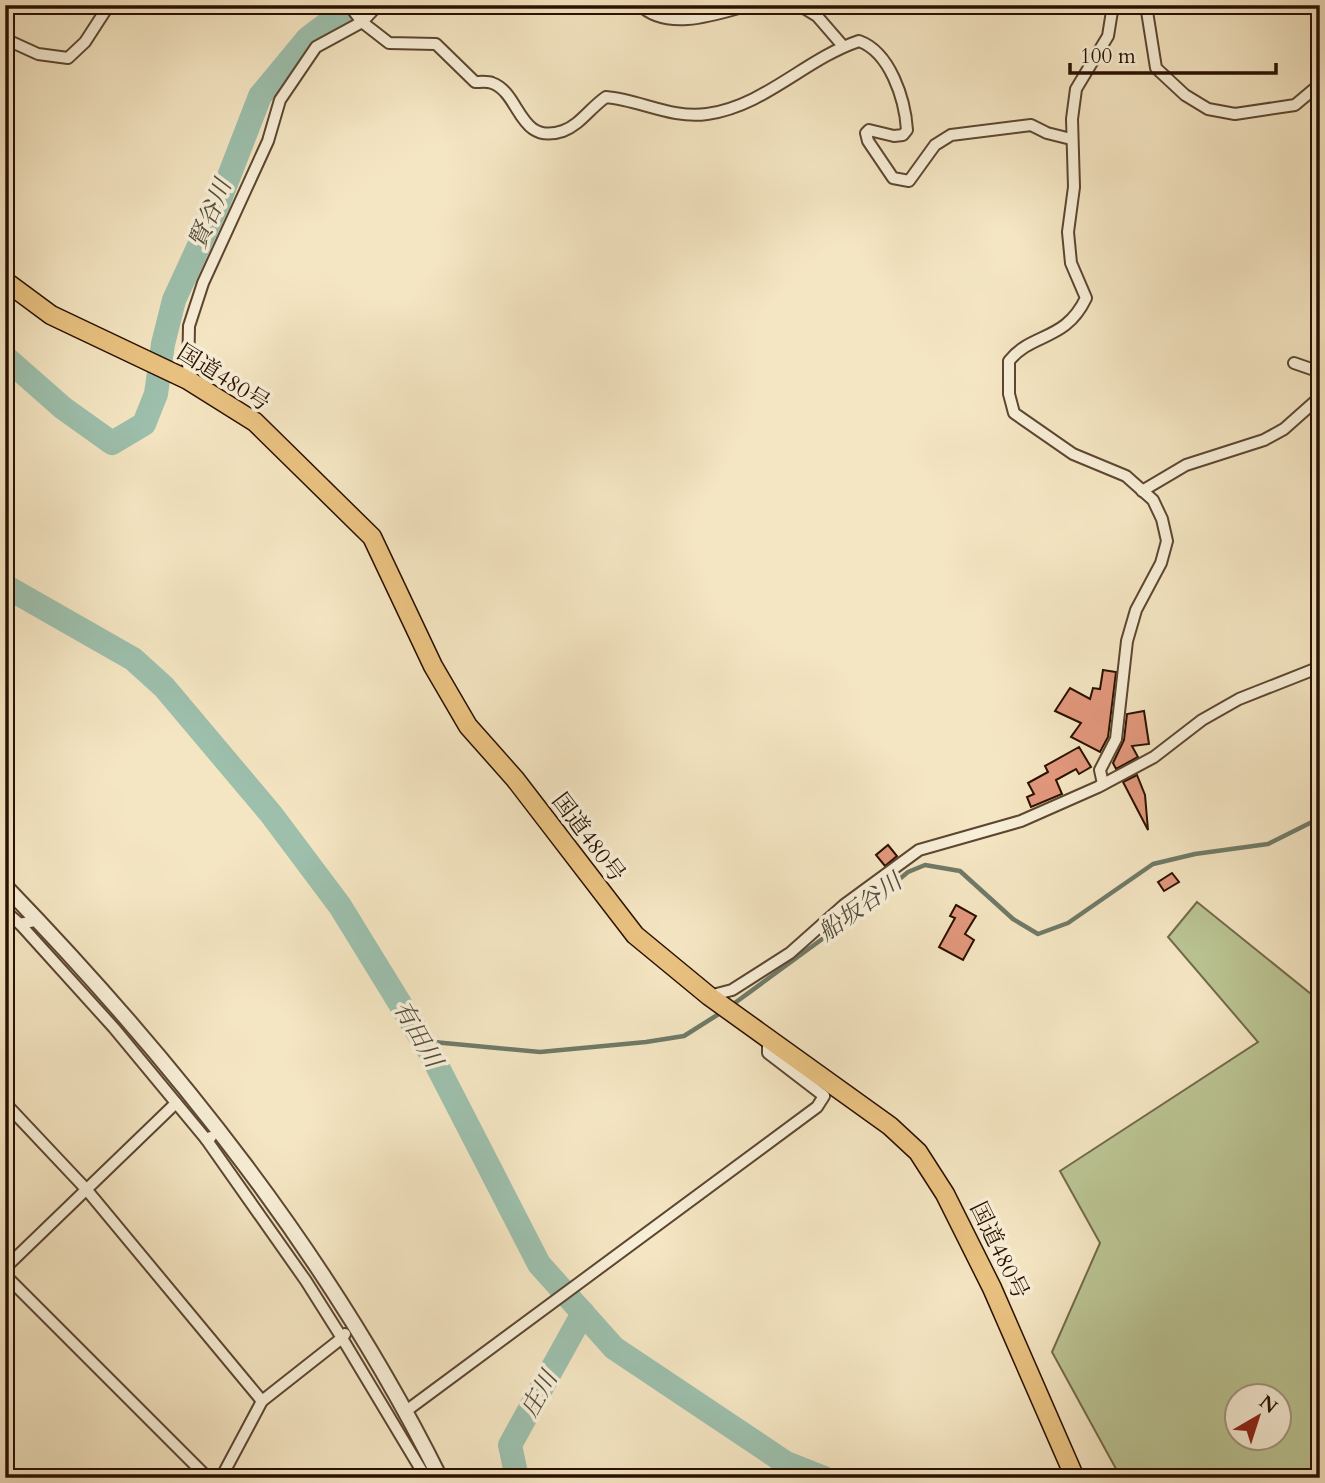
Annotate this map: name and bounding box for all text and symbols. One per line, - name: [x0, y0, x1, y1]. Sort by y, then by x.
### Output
- scale bar: [1070, 32, 1276, 76]
- text: 100 m: [1080, 42, 1136, 71]
- water label: 賢谷川: [181, 172, 241, 254]
- street label: 国道480号: [171, 337, 276, 418]
- street label: 国道480号: [545, 786, 632, 888]
- water label: 船坂谷川: [812, 864, 911, 949]
- water label: 有田川: [385, 995, 451, 1076]
- street label: 国道480号: [963, 1197, 1036, 1304]
- water label: 庄川: [513, 1363, 567, 1423]
- north arrow: [1224, 1382, 1294, 1452]
- text: N: [1253, 1389, 1283, 1420]

